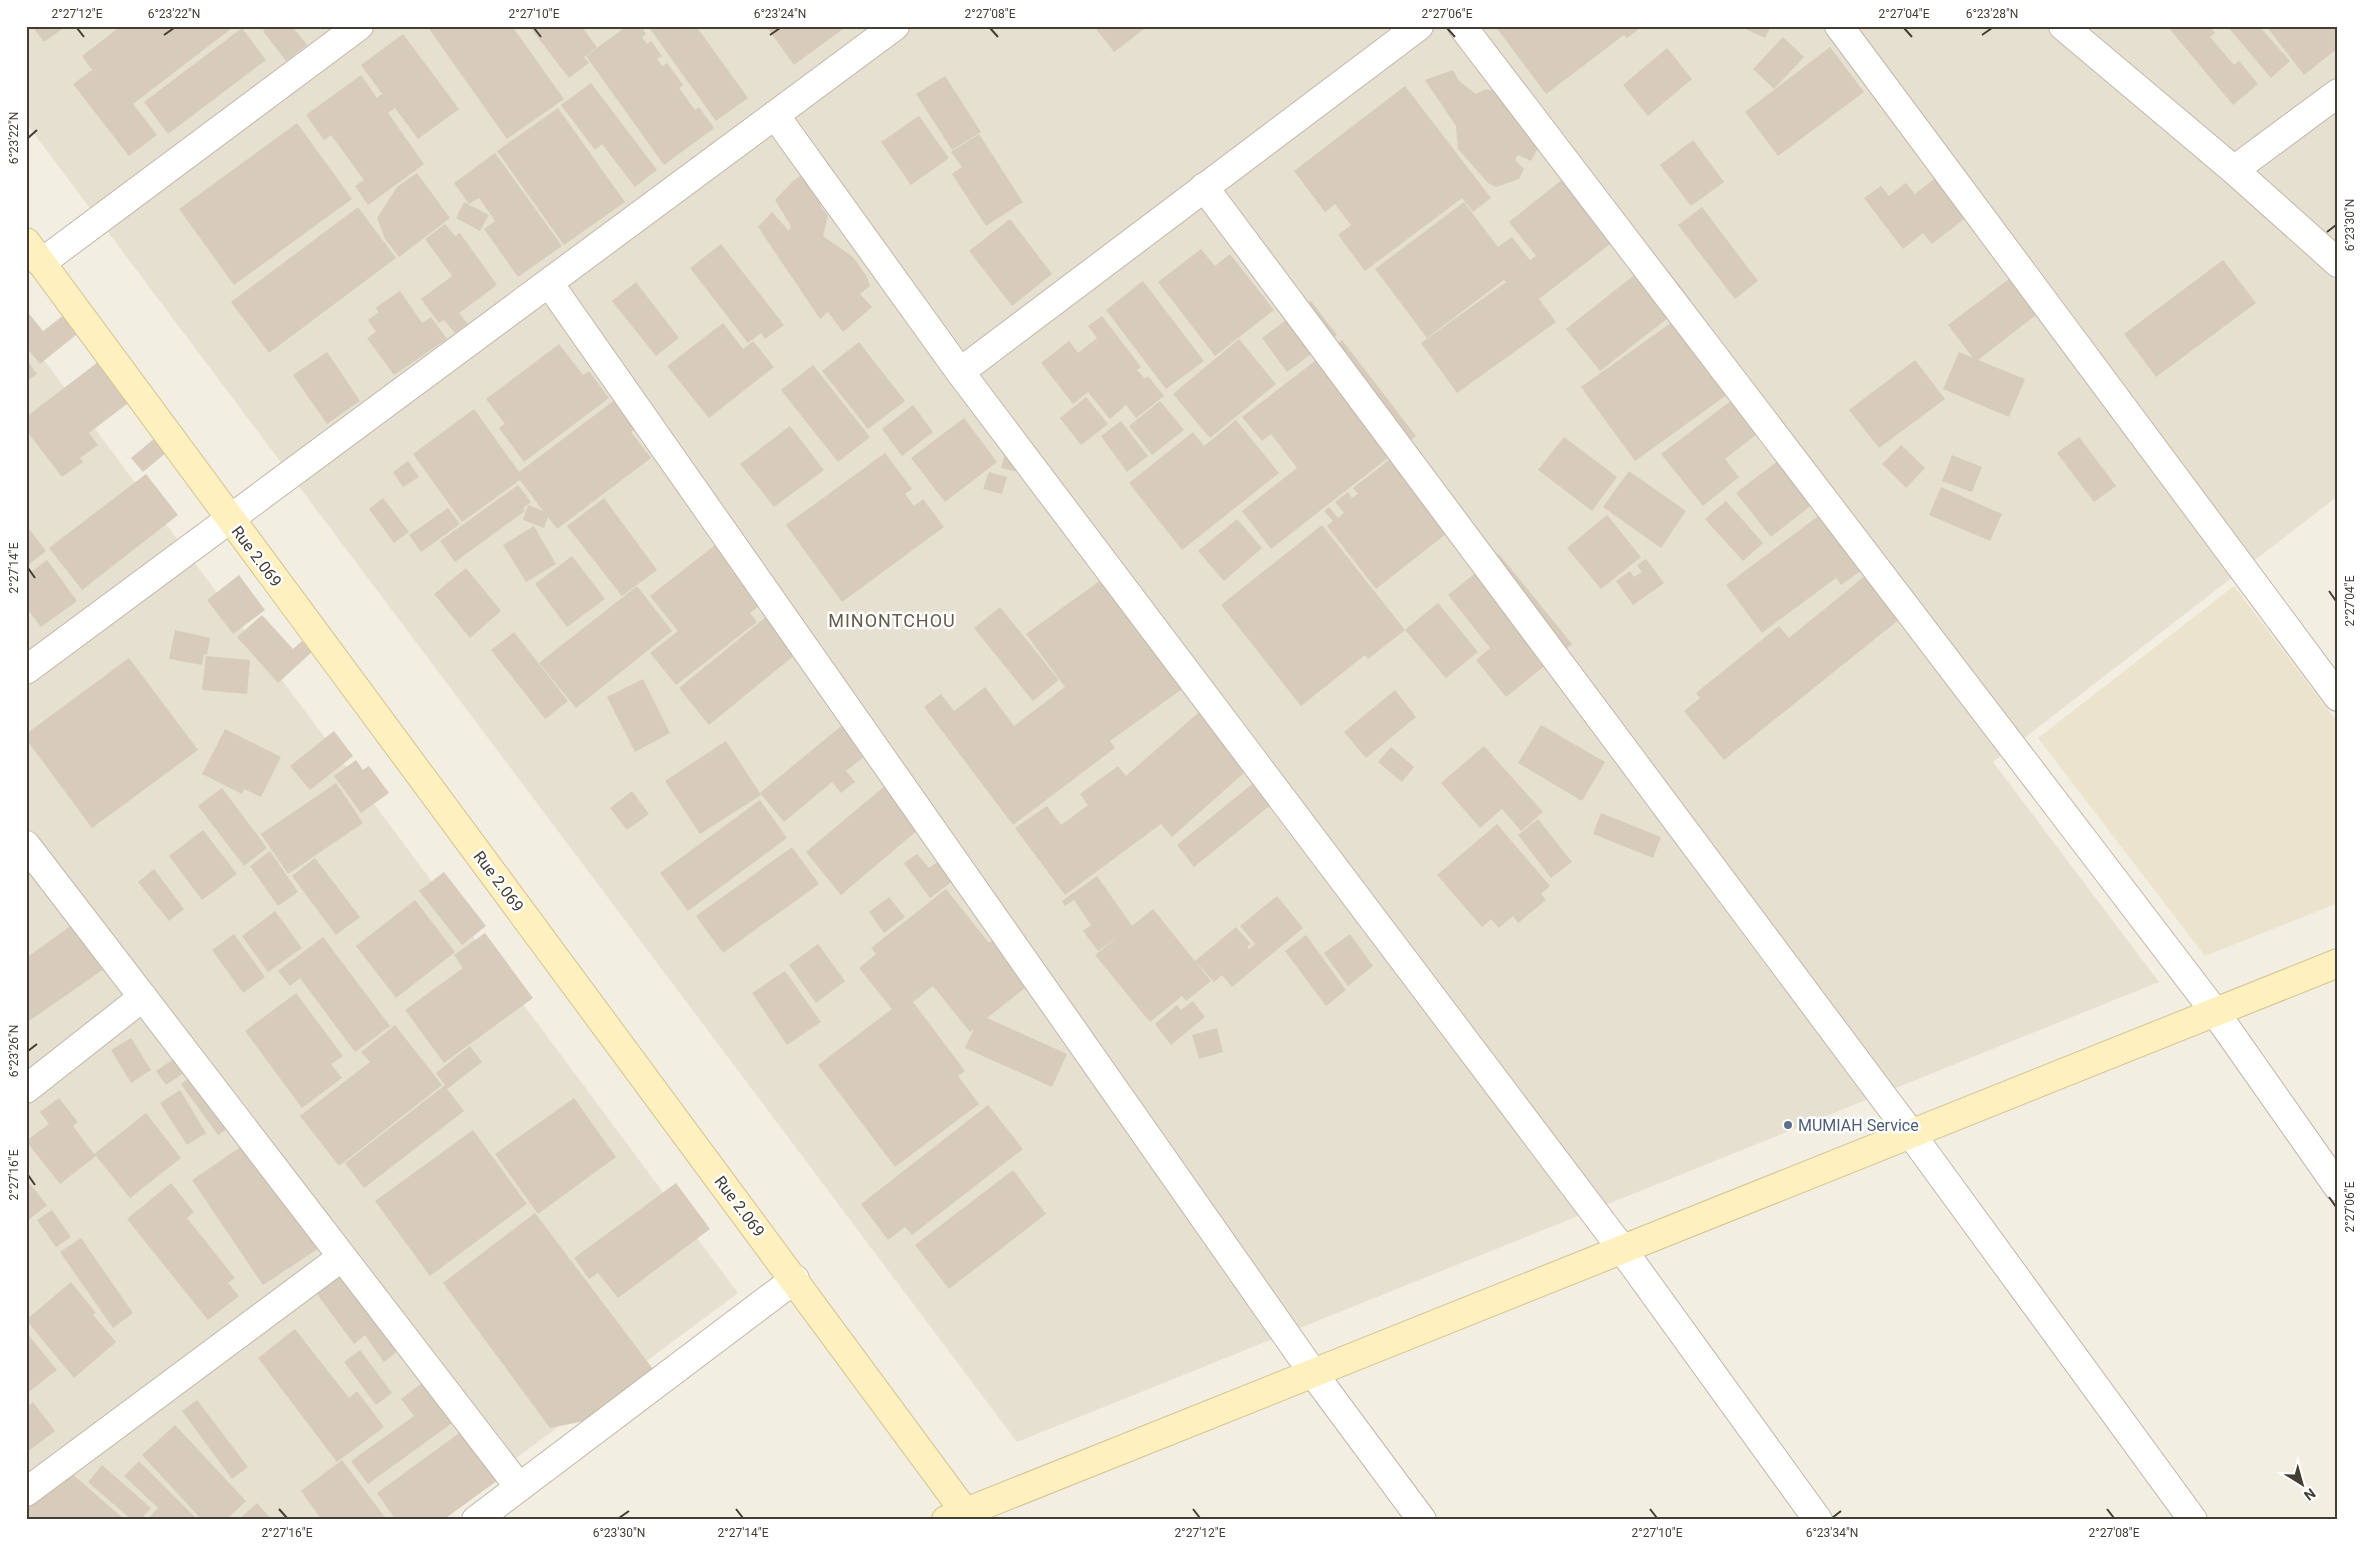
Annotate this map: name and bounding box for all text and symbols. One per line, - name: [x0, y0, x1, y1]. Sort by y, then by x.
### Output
- text: 2°27'12"E: [52, 7, 103, 21]
- text: 6°23'22"N: [148, 7, 200, 21]
- text: 2°27'10"E: [509, 7, 560, 21]
- text: 6°23'24"N: [754, 7, 806, 21]
- text: 2°27'08"E: [965, 7, 1016, 21]
- text: 2°27'06"E: [1422, 7, 1473, 21]
- text: 2°27'04"E: [1879, 7, 1930, 21]
- text: 6°23'28"N: [1966, 7, 2018, 21]
- text: 6°23'22"N: [7, 112, 21, 164]
- text: 6°23'30"N: [2343, 199, 2357, 251]
- street label: Rue 2.069: [228, 522, 286, 591]
- text: 2°27'14"E: [7, 542, 21, 593]
- text: 2°27'04"E: [2343, 575, 2357, 626]
- district label: MINONTCHOU: [828, 610, 956, 631]
- street label: Rue 2.069: [470, 847, 528, 916]
- text: 6°23'26"N: [7, 1025, 21, 1077]
- place label: MUMIAH Service: [1798, 1116, 1919, 1135]
- marker: MUMIAH Service: [1782, 1119, 1794, 1131]
- text: 2°27'16"E: [7, 1149, 21, 1200]
- street label: Rue 2.069: [711, 1172, 769, 1241]
- text: 2°27'06"E: [2343, 1181, 2357, 1232]
- north arrow: [2276, 1458, 2326, 1508]
- text: N: [2301, 1485, 2319, 1504]
- text: 2°27'16"E: [262, 1526, 313, 1540]
- text: 6°23'30"N: [593, 1526, 645, 1540]
- text: 2°27'14"E: [718, 1526, 769, 1540]
- text: 2°27'12"E: [1175, 1526, 1226, 1540]
- text: 2°27'10"E: [1632, 1526, 1683, 1540]
- text: 6°23'34"N: [1806, 1526, 1858, 1540]
- text: 2°27'08"E: [2089, 1526, 2140, 1540]

